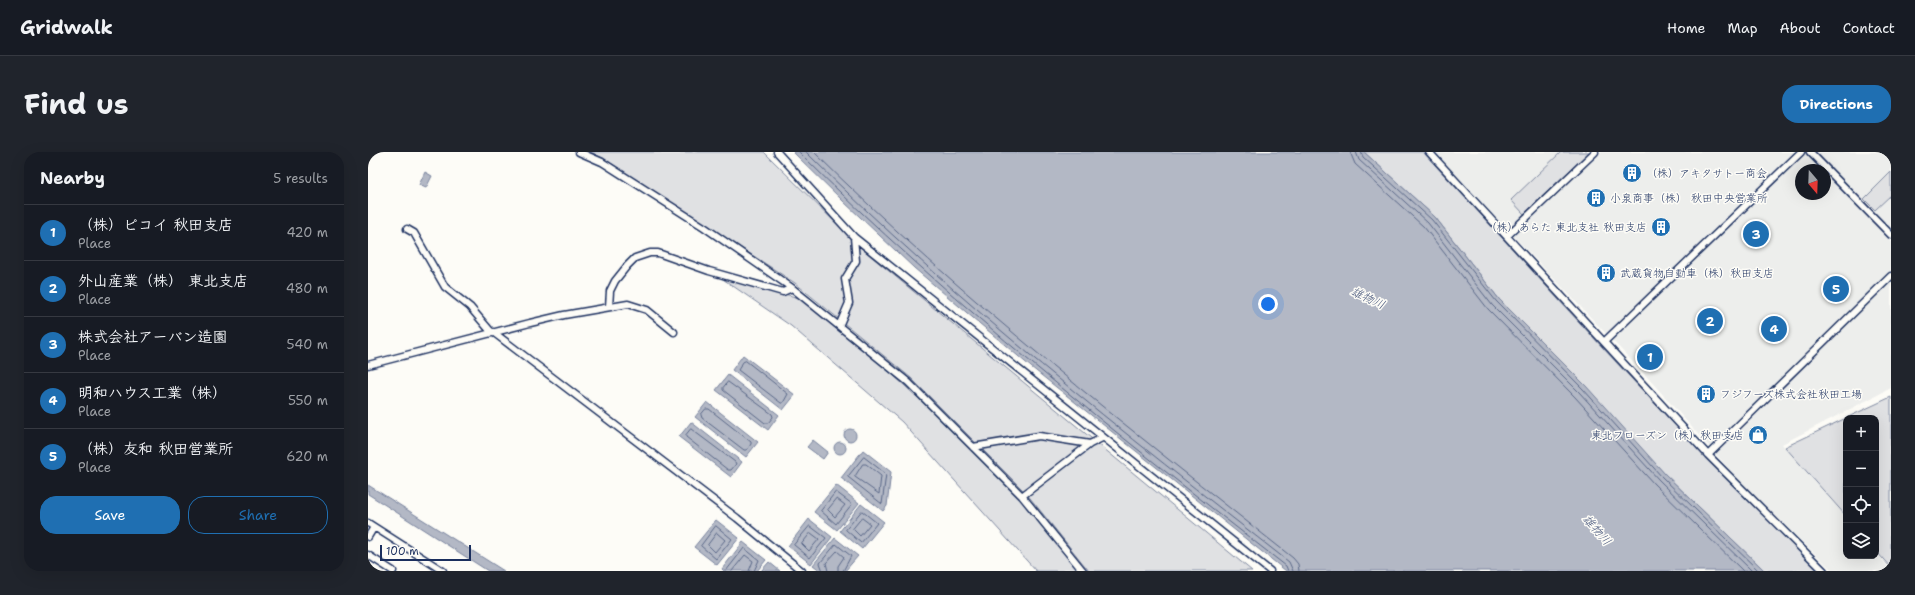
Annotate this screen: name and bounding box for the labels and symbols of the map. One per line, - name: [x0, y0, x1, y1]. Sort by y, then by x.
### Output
- building icon: （株）アキタサトー商会: [1621, 162, 1643, 184]
- north arrow: [1795, 164, 1831, 200]
- place label: （株）アキタサトー商会: [1646, 166, 1767, 181]
- building icon: 小泉商事（株） 秋田中央営業所: [1585, 187, 1607, 209]
- place label: 小泉商事（株） 秋田中央営業所: [1610, 191, 1768, 206]
- building icon: （株）あらた 東北支社 秋田支店: [1650, 216, 1672, 238]
- pin: 3: [1743, 219, 1769, 249]
- place label: （株）あらた 東北支社 秋田支店: [1485, 220, 1647, 235]
- building icon: 武蔵貨物自動車（株）秋田支店: [1595, 262, 1617, 284]
- place label: 武蔵貨物自動車（株）秋田支店: [1620, 266, 1774, 281]
- pin: 5: [1823, 274, 1849, 304]
- water label: 雄物川: [1348, 283, 1388, 313]
- your location: [1258, 294, 1278, 314]
- pin: 2: [1697, 306, 1723, 336]
- pin: 4: [1761, 314, 1787, 344]
- pin: 1: [1637, 342, 1663, 372]
- building icon: フジフーズ株式会社秋田工場: [1695, 383, 1717, 405]
- place label: フジフーズ株式会社秋田工場: [1720, 387, 1862, 402]
- shop icon: 東北フローズン（株）秋田支店: [1747, 424, 1769, 446]
- place label: 東北フローズン（株）秋田支店: [1591, 428, 1744, 443]
- water label: 雄物川: [1579, 511, 1615, 549]
- scale bar: [380, 543, 471, 562]

